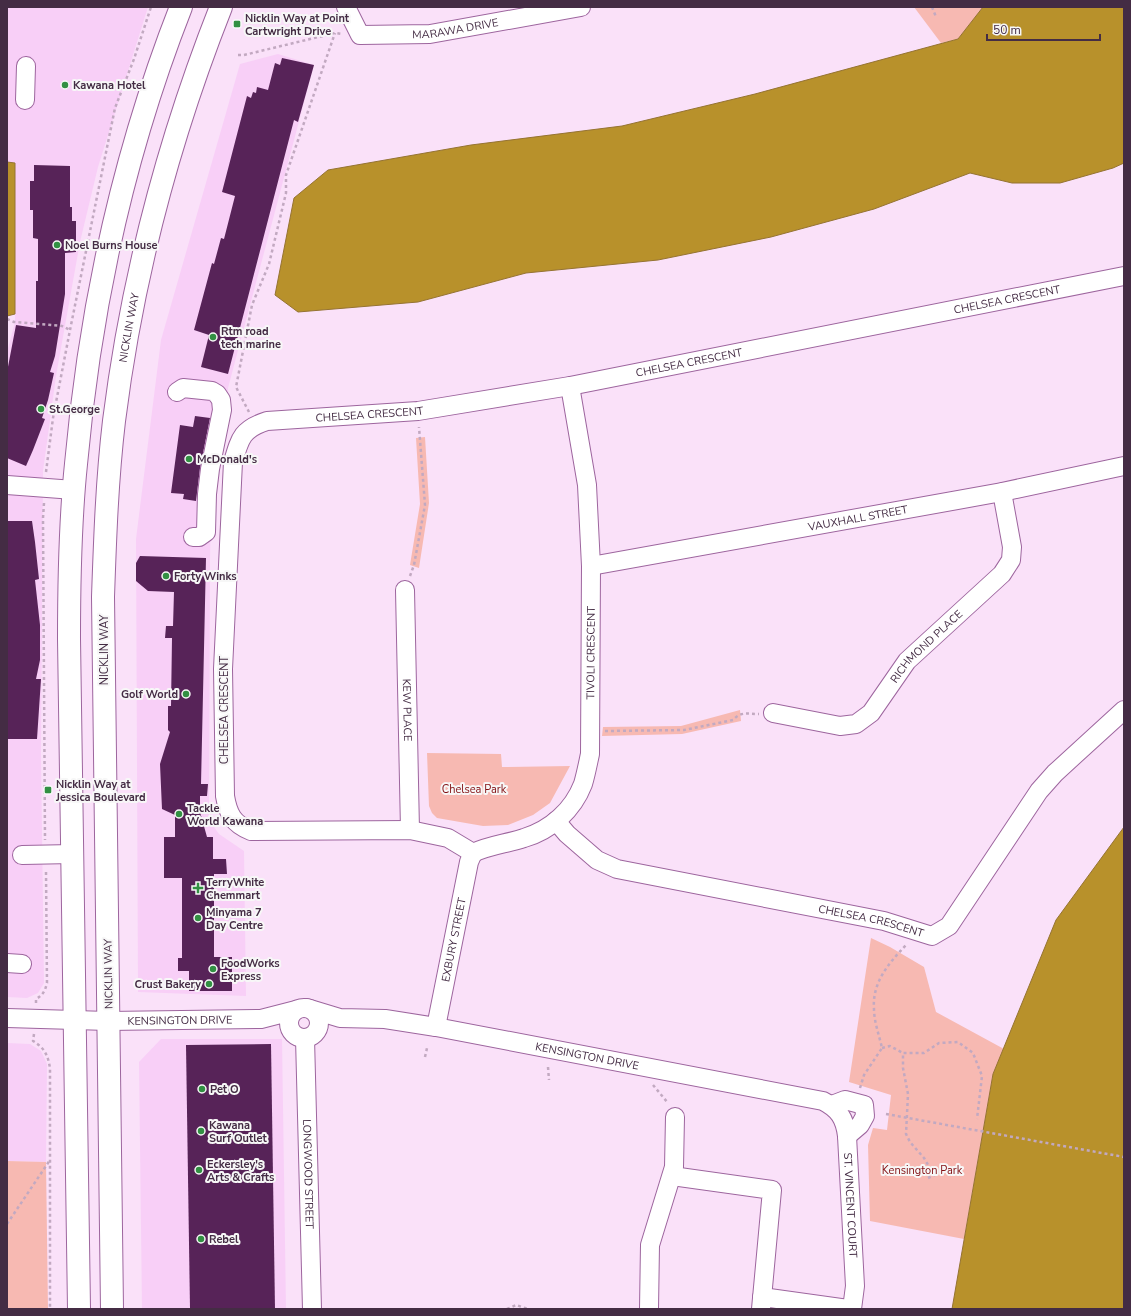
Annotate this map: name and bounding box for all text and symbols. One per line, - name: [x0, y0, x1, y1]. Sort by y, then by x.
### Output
- place label: Nicklin Way at Point Cartwright Drive: [245, 11, 350, 39]
- street label: MARAWA DRIVE: [412, 15, 499, 42]
- scale bar: [987, 16, 1100, 42]
- marker: Nicklin Way at Point Cartwright Drive: [232, 19, 242, 29]
- text: 50 m: [993, 22, 1021, 38]
- place label: Kawana Hotel: [73, 78, 146, 93]
- marker: Kawana Hotel: [60, 80, 70, 90]
- place label: Noel Burns House: [65, 238, 158, 253]
- marker: Noel Burns House: [52, 240, 62, 250]
- street label: CHELSEA CRESCENT: [952, 282, 1062, 318]
- street label: NICKLIN WAY: [116, 291, 143, 364]
- place label: Rtm road tech marine: [221, 324, 281, 352]
- marker: Rtm road tech marine: [208, 332, 218, 342]
- street label: CHELSEA CRESCENT: [634, 345, 744, 381]
- place label: St.George: [49, 402, 100, 417]
- street label: CHELSEA CRESCENT: [315, 403, 425, 426]
- marker: St.George: [36, 404, 46, 414]
- place label: McDonald's: [197, 452, 257, 467]
- marker: McDonald's: [184, 454, 194, 464]
- street label: VAUXHALL STREET: [806, 502, 909, 535]
- place label: Forty Winks: [174, 569, 237, 584]
- marker: Forty Winks: [161, 571, 171, 581]
- street label: TIVOLI CRESCENT: [583, 606, 599, 700]
- street label: RICHMOND PLACE: [887, 607, 966, 686]
- street label: NICKLIN WAY: [97, 614, 112, 685]
- street label: CHELSEA CRESCENT: [217, 656, 232, 764]
- street label: KEW PLACE: [399, 679, 415, 741]
- place label: Golf World: [121, 687, 178, 702]
- marker: Golf World: [181, 689, 191, 699]
- place label: Nicklin Way at Jessica Boulevard: [55, 777, 146, 805]
- park label: Chelsea Park: [442, 782, 507, 797]
- marker: Nicklin Way at Jessica Boulevard: [43, 785, 53, 795]
- place label: Tackle World Kawana: [187, 801, 263, 829]
- marker: Tackle World Kawana: [174, 809, 184, 819]
- place label: TerryWhite Chemmart: [206, 875, 264, 903]
- marker: TerryWhite Chemmart: [193, 883, 203, 893]
- street label: EXBURY STREET: [438, 896, 470, 983]
- street label: CHELSEA CRESCENT: [817, 901, 926, 941]
- place label: Minyama 7 Day Centre: [206, 905, 263, 933]
- marker: Minyama 7 Day Centre: [193, 913, 203, 923]
- street label: NICKLIN WAY: [100, 938, 117, 1009]
- place label: FoodWorks Express: [221, 956, 280, 984]
- marker: FoodWorks Express: [208, 964, 218, 974]
- place label: Crust Bakery: [135, 977, 201, 992]
- marker: Crust Bakery: [204, 979, 214, 989]
- street label: KENSINGTON DRIVE: [127, 1012, 233, 1029]
- street label: KENSINGTON DRIVE: [534, 1039, 640, 1074]
- place label: Pet O: [210, 1082, 239, 1097]
- marker: Pet O: [197, 1084, 207, 1094]
- place label: Kawana Surf Outlet: [209, 1118, 268, 1146]
- street label: LONGWOOD STREET: [299, 1119, 317, 1229]
- marker: Kawana Surf Outlet: [196, 1126, 206, 1136]
- street label: ST. VINCENT COURT: [840, 1152, 861, 1259]
- place label: Eckersley's Arts & Crafts: [207, 1157, 274, 1185]
- park label: Kensington Park: [882, 1163, 963, 1178]
- marker: Eckersley's Arts & Crafts: [194, 1165, 204, 1175]
- place label: Rebel: [209, 1232, 239, 1247]
- marker: Rebel: [196, 1234, 206, 1244]

